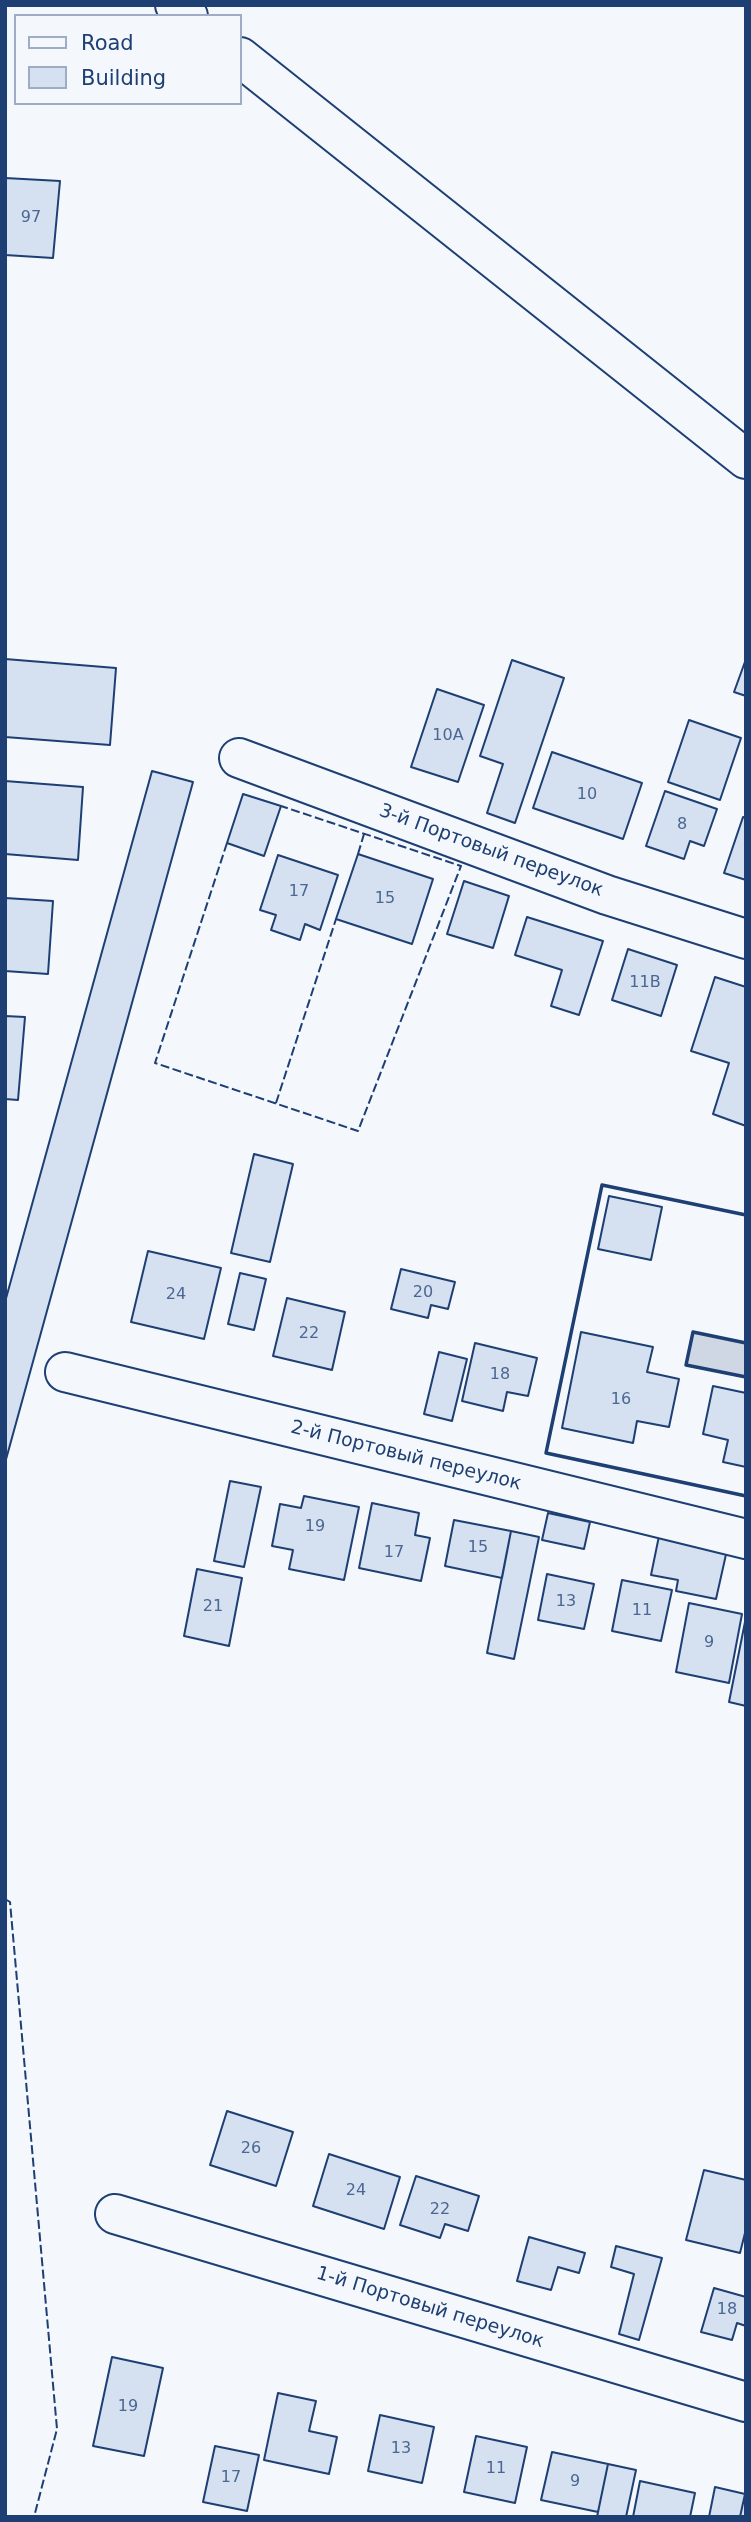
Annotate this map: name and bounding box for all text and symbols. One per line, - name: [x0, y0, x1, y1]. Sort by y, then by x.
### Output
- legend: [14, 14, 242, 105]
- text: Road: [81, 31, 134, 55]
- text: Building: [81, 66, 166, 90]
- house number: 97: [21, 208, 41, 228]
- house number: 10А: [432, 726, 464, 746]
- house number: 10: [577, 785, 597, 805]
- street label: 3-й Портовый переулок: [376, 800, 606, 902]
- house number: 8: [677, 815, 687, 835]
- house number: 17: [289, 882, 309, 902]
- house number: 15: [375, 889, 395, 909]
- house number: 11В: [629, 973, 661, 993]
- house number: 20: [413, 1283, 433, 1303]
- house number: 24: [166, 1285, 186, 1305]
- house number: 22: [299, 1324, 319, 1344]
- house number: 18: [490, 1365, 510, 1385]
- house number: 16: [611, 1390, 631, 1410]
- street label: 2-й Портовый переулок: [288, 1416, 524, 1496]
- house number: 19: [305, 1517, 325, 1537]
- house number: 15: [468, 1538, 488, 1558]
- house number: 17: [384, 1543, 404, 1563]
- house number: 13: [556, 1592, 576, 1612]
- house number: 21: [203, 1597, 223, 1617]
- house number: 11: [632, 1601, 652, 1621]
- house number: 9: [704, 1633, 714, 1653]
- house number: 26: [241, 2139, 261, 2159]
- house number: 24: [346, 2181, 366, 2201]
- house number: 22: [430, 2200, 450, 2220]
- street label: 1-й Портовый переулок: [313, 2262, 547, 2354]
- house number: 18: [717, 2300, 737, 2320]
- house number: 19: [118, 2397, 138, 2417]
- house number: 13: [391, 2439, 411, 2459]
- house number: 11: [486, 2459, 506, 2479]
- house number: 17: [221, 2468, 241, 2488]
- house number: 9: [570, 2472, 580, 2492]

